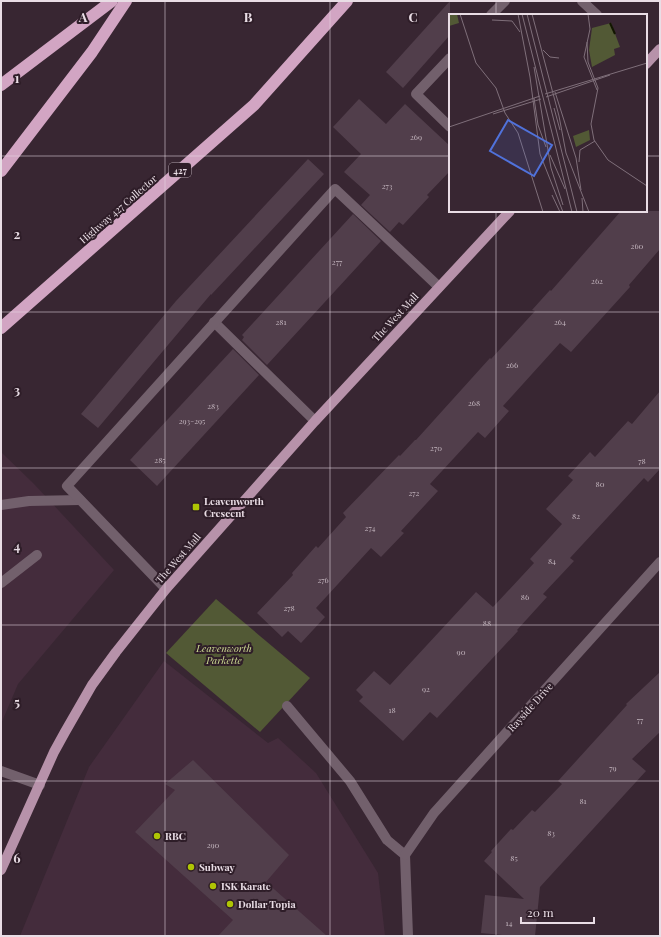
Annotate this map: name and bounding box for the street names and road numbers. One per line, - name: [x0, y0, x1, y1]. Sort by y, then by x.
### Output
- road number: 427: [169, 163, 191, 177]
- street label: Highway 427 Collector: [76, 171, 160, 247]
- street label: The West Mall: [369, 289, 421, 345]
- street label: The West Mall: [152, 530, 204, 586]
- street label: Rayside Drive: [504, 679, 556, 735]

